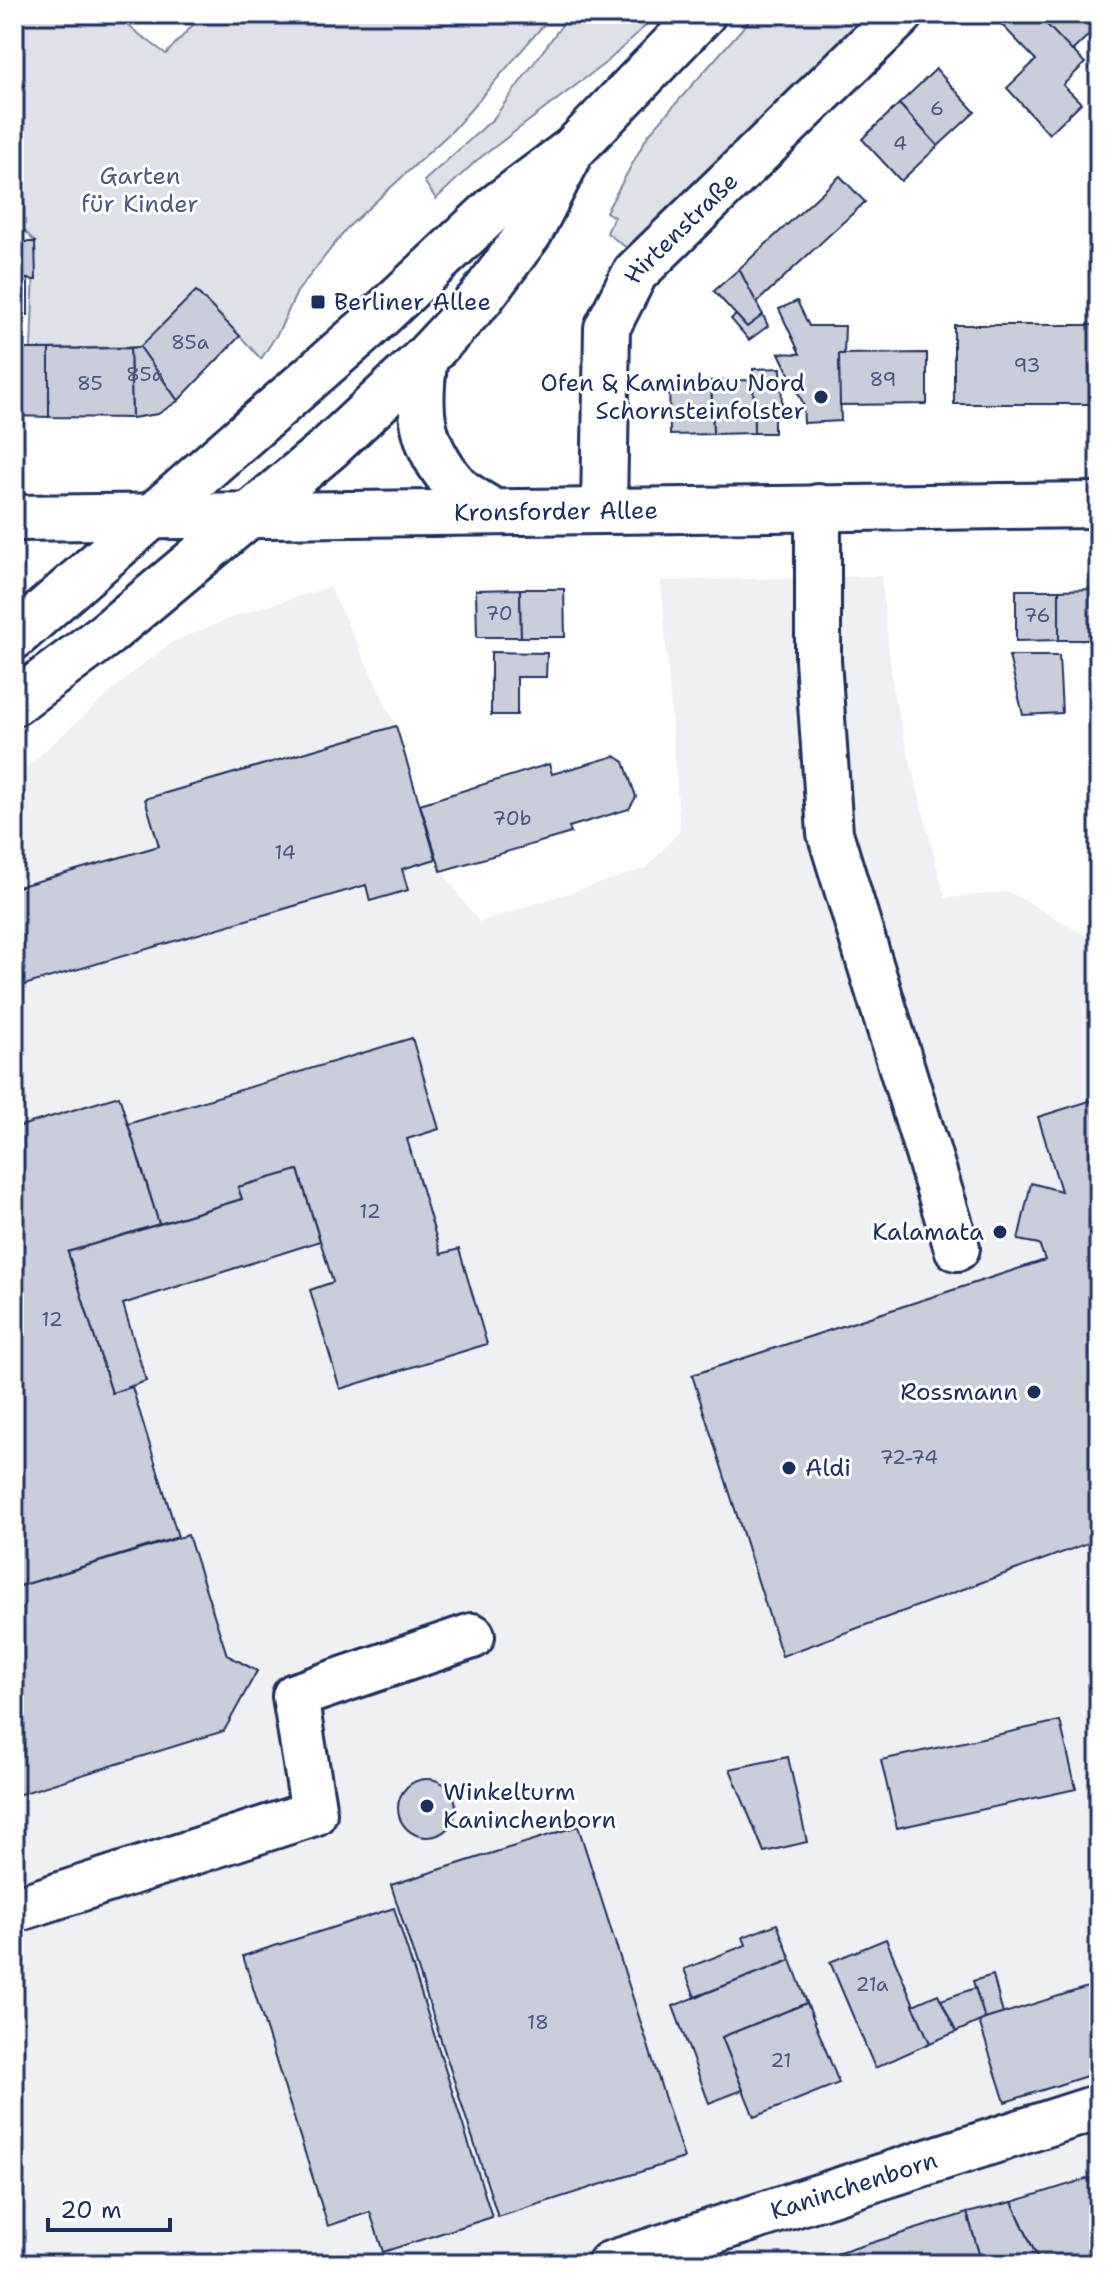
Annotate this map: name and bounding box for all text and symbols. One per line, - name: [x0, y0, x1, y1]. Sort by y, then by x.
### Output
- house number: 6: [930, 95, 944, 121]
- house number: 4: [893, 130, 907, 156]
- park label: Garten für Kinder: [81, 160, 199, 220]
- street label: Hirtenstraße: [616, 165, 745, 289]
- place label: Berliner Allee: [334, 286, 491, 318]
- marker: Berliner Allee: [309, 293, 327, 311]
- house number: 85a: [171, 329, 210, 355]
- house number: 93: [1013, 352, 1041, 378]
- house number: 85a: [126, 361, 165, 387]
- house number: 89: [870, 366, 897, 392]
- place label: Ofen & Kaminbau Nord Schornsteinfolster: [540, 367, 805, 427]
- house number: 85: [77, 370, 103, 396]
- marker: Ofen & Kaminbau Nord Schornsteinfolster: [812, 388, 830, 406]
- street label: Kronsforder Allee: [454, 494, 658, 529]
- house number: 70: [485, 600, 513, 626]
- house number: 76: [1023, 602, 1051, 628]
- house number: 70b: [492, 805, 532, 831]
- house number: 14: [274, 839, 296, 865]
- house number: 12: [359, 1198, 381, 1224]
- place label: Kalamata: [872, 1216, 984, 1248]
- marker: Kalamata: [991, 1223, 1009, 1241]
- house number: 12: [41, 1306, 63, 1332]
- place label: Rossmann: [900, 1376, 1018, 1408]
- marker: Rossmann: [1025, 1383, 1043, 1401]
- house number: 72-74: [880, 1444, 938, 1470]
- place label: Aldi: [805, 1452, 851, 1484]
- marker: Aldi: [780, 1459, 798, 1477]
- place label: Winkelturm Kaninchenborn: [443, 1776, 616, 1836]
- marker: Winkelturm Kaninchenborn: [418, 1797, 436, 1815]
- house number: 21a: [855, 1971, 889, 1997]
- house number: 18: [527, 2009, 549, 2035]
- house number: 21: [770, 2047, 792, 2073]
- street label: Kaninchenborn: [766, 2144, 941, 2227]
- scale bar: [48, 2182, 170, 2232]
- text: 20 m: [60, 2194, 122, 2226]

